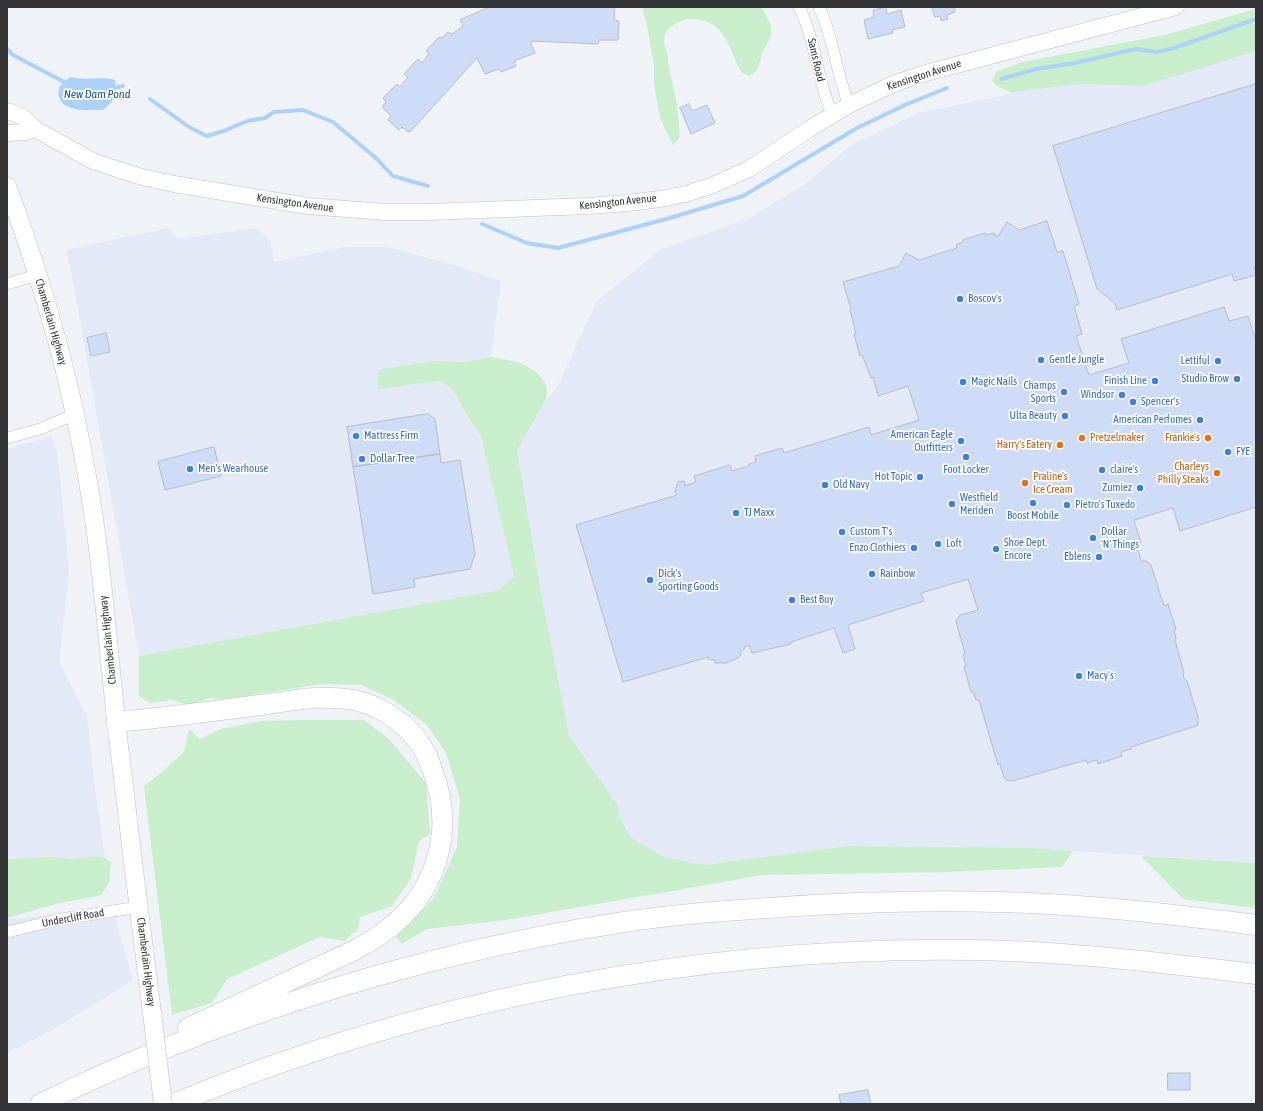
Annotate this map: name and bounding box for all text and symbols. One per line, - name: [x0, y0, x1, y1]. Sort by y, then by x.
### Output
- street label: Sams Road: [805, 37, 827, 83]
- street label: Kensington Avenue: [885, 57, 963, 93]
- water label: New Dam Pond: [64, 87, 130, 101]
- street label: Kensington Avenue: [256, 191, 334, 215]
- street label: Kensington Avenue: [579, 191, 657, 213]
- street label: Chamberlain Highway: [32, 277, 70, 367]
- place label: Boscov's: [968, 292, 1002, 306]
- marker: Boscov's: [955, 294, 965, 304]
- place label: Gentle Jungle: [1049, 353, 1104, 367]
- place label: Lettiful: [1181, 354, 1210, 368]
- marker: Gentle Jungle: [1036, 355, 1046, 365]
- marker: Lettiful: [1213, 356, 1223, 366]
- place label: Studio Brow: [1181, 372, 1229, 386]
- place label: Finish Line: [1104, 374, 1147, 388]
- marker: Studio Brow: [1232, 374, 1242, 384]
- place label: Magic Nails: [971, 375, 1017, 389]
- marker: Finish Line: [1150, 376, 1160, 386]
- marker: Magic Nails: [958, 377, 968, 387]
- place label: Champs Sports: [1024, 379, 1056, 405]
- marker: Champs Sports: [1059, 387, 1069, 397]
- place label: Windsor: [1081, 388, 1114, 402]
- marker: Windsor: [1117, 390, 1127, 400]
- place label: Spencer's: [1141, 395, 1179, 409]
- marker: Spencer's: [1128, 397, 1138, 407]
- place label: Ulta Beauty: [1009, 409, 1057, 423]
- marker: Ulta Beauty: [1060, 411, 1070, 421]
- place label: American Perfumes: [1113, 413, 1192, 427]
- marker: American Perfumes: [1195, 415, 1205, 425]
- place label: American Eagle Outfitters: [891, 428, 953, 454]
- place label: Mattress Firm: [364, 429, 418, 443]
- marker: Mattress Firm: [351, 431, 361, 441]
- place label: Pretzelmaker: [1090, 431, 1144, 445]
- place label: Frankie's: [1165, 431, 1200, 445]
- marker: Pretzelmaker: [1077, 433, 1087, 443]
- marker: Frankie's: [1203, 433, 1213, 443]
- marker: American Eagle Outfitters: [956, 436, 966, 446]
- place label: Harry's Eatery: [997, 438, 1052, 452]
- marker: Harry's Eatery: [1055, 440, 1065, 450]
- place label: FYE: [1236, 445, 1250, 459]
- marker: FYE: [1223, 447, 1233, 457]
- place label: Dollar Tree: [370, 452, 414, 466]
- marker: Foot Locker: [961, 452, 971, 462]
- marker: Dollar Tree: [357, 454, 367, 464]
- place label: Charleys Philly Steaks: [1157, 460, 1209, 486]
- place label: Men's Wearhouse: [198, 462, 268, 476]
- place label: Foot Locker: [943, 463, 989, 477]
- place label: claire's: [1110, 463, 1138, 477]
- marker: Men's Wearhouse: [185, 464, 195, 474]
- marker: claire's: [1097, 465, 1107, 475]
- marker: Charleys Philly Steaks: [1212, 468, 1222, 478]
- place label: Hot Topic: [875, 470, 912, 484]
- place label: Praline's Ice Cream: [1033, 470, 1073, 496]
- marker: Hot Topic: [915, 472, 925, 482]
- place label: Old Navy: [833, 478, 870, 492]
- marker: Praline's Ice Cream: [1020, 478, 1030, 488]
- marker: Old Navy: [820, 480, 830, 490]
- place label: Zumiez: [1102, 481, 1132, 495]
- marker: Zumiez: [1135, 483, 1145, 493]
- place label: Westfield Meriden: [960, 491, 998, 517]
- marker: Boost Mobile: [1028, 498, 1038, 508]
- place label: Pietro's Tuxedo: [1075, 498, 1135, 512]
- marker: Westfield Meriden: [947, 499, 957, 509]
- marker: Pietro's Tuxedo: [1062, 500, 1072, 510]
- place label: TJ Maxx: [744, 506, 775, 520]
- marker: TJ Maxx: [731, 508, 741, 518]
- place label: Boost Mobile: [1007, 509, 1059, 523]
- place label: Custom T's: [850, 525, 892, 539]
- place label: Dollar 'N' Things: [1101, 525, 1139, 551]
- marker: Custom T's: [837, 527, 847, 537]
- marker: Dollar 'N' Things: [1088, 533, 1098, 543]
- place label: Shoe Dept. Encore: [1004, 536, 1047, 562]
- place label: Loft: [946, 537, 962, 551]
- marker: Loft: [933, 539, 943, 549]
- place label: Enzo Clothiers: [849, 541, 906, 555]
- marker: Enzo Clothiers: [909, 543, 919, 553]
- marker: Shoe Dept. Encore: [991, 544, 1001, 554]
- place label: Eblens: [1064, 550, 1091, 564]
- marker: Eblens: [1094, 552, 1104, 562]
- place label: Dick's Sporting Goods: [658, 567, 719, 593]
- place label: Rainbow: [880, 567, 915, 581]
- marker: Rainbow: [867, 569, 877, 579]
- marker: Dick's Sporting Goods: [645, 575, 655, 585]
- place label: Best Buy: [800, 593, 834, 607]
- street label: Chamberlain Highway: [97, 595, 119, 685]
- marker: Best Buy: [787, 595, 797, 605]
- place label: Macy's: [1087, 669, 1114, 683]
- marker: Macy's: [1074, 671, 1084, 681]
- street label: Undercliff Road: [41, 906, 105, 930]
- street label: Chamberlain Highway: [134, 917, 158, 1007]

